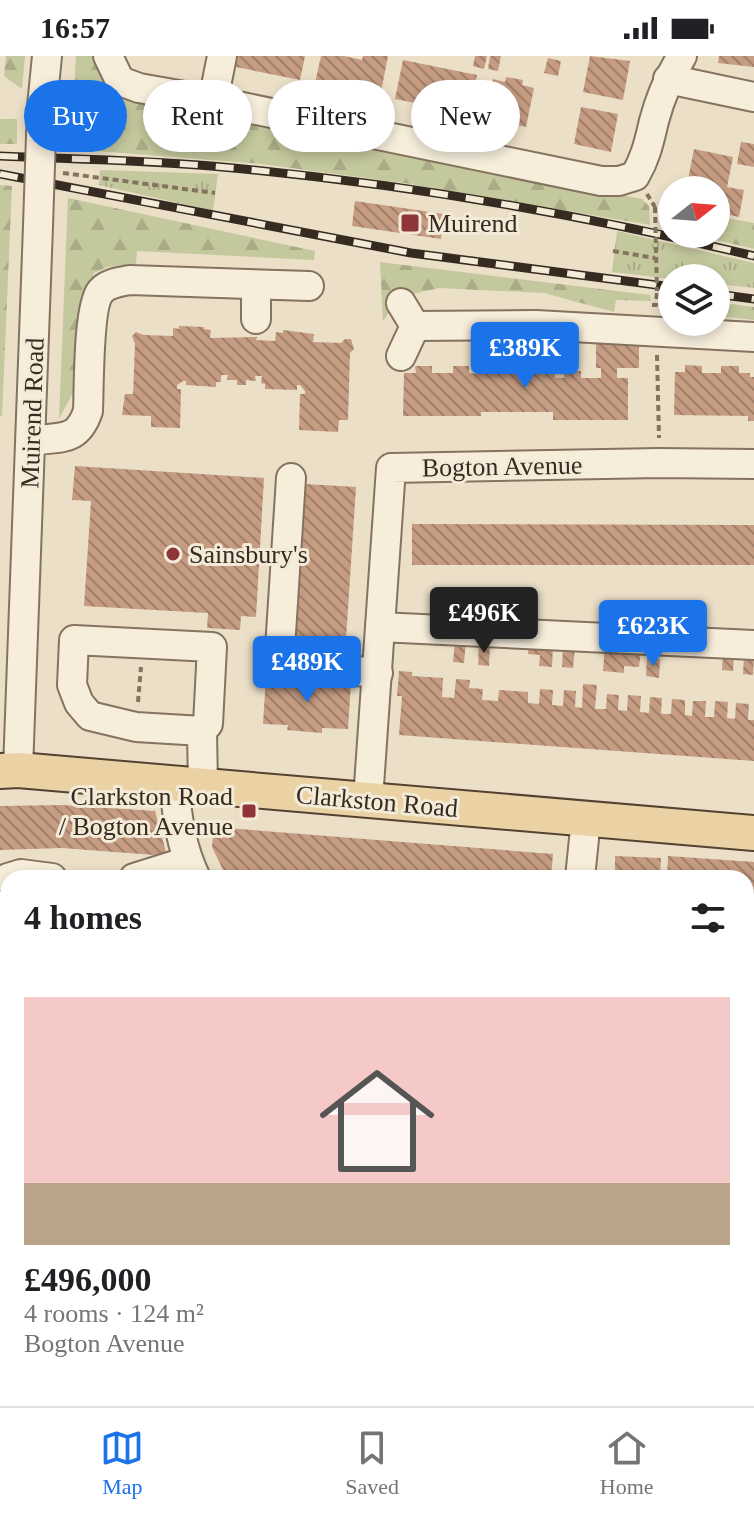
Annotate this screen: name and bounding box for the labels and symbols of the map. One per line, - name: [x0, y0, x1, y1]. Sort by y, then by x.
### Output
- north arrow: [658, 176, 730, 248]
- place label: Muirend: [428, 209, 518, 238]
- marker: Muirend: [399, 212, 421, 234]
- pin: £389K: [469, 322, 581, 390]
- street label: Muirend Road: [15, 337, 50, 489]
- street label: Bogton Avenue: [421, 451, 583, 482]
- place label: Sainsbury's: [189, 540, 308, 569]
- marker: Sainsbury's: [164, 545, 182, 563]
- pin: £496K: [428, 587, 540, 655]
- pin: £623K: [597, 600, 709, 668]
- pin: £489K: [251, 636, 363, 704]
- street label: Clarkston Road: [295, 780, 459, 823]
- place label: Clarkston Road / Bogton Avenue: [59, 782, 233, 841]
- marker: Clarkston Road / Bogton Avenue: [240, 802, 258, 820]

